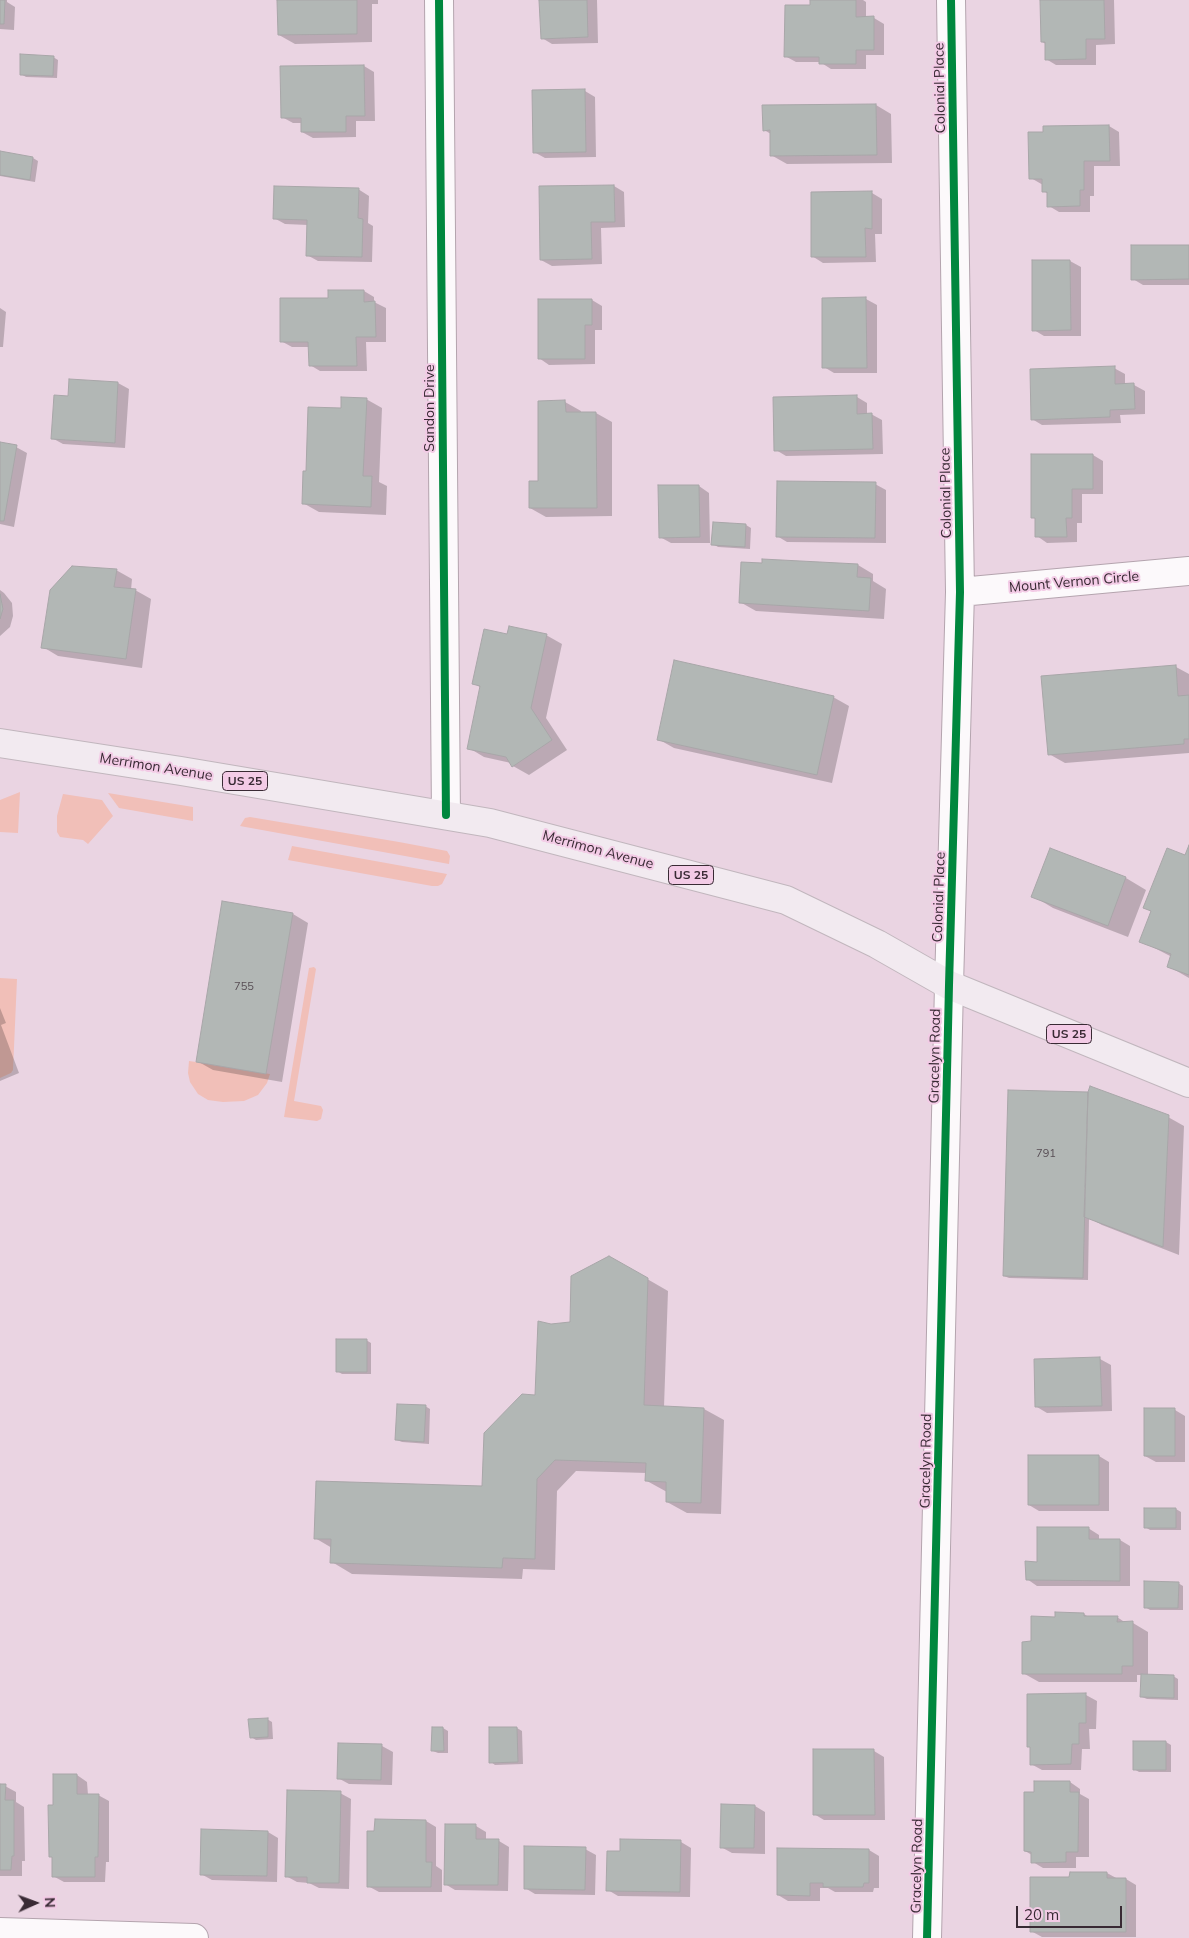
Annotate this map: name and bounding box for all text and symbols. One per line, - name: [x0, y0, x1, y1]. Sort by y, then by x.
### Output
- street label: Colonial Place: [931, 43, 949, 133]
- street label: Sandon Drive: [422, 364, 438, 452]
- street label: Colonial Place: [937, 448, 955, 538]
- street label: Mount Vernon Circle: [1008, 568, 1140, 596]
- street label: Merrimon Avenue: [98, 750, 214, 784]
- road number: US 25: [222, 771, 268, 790]
- street label: Merrimon Avenue: [541, 827, 655, 873]
- street label: Colonial Place: [929, 851, 949, 943]
- road number: US 25: [668, 866, 714, 884]
- house number: 755: [234, 980, 254, 994]
- street label: Gracelyn Road: [926, 1008, 944, 1104]
- road number: US 25: [1046, 1024, 1092, 1044]
- house number: 791: [1036, 1147, 1056, 1161]
- street label: Gracelyn Road: [917, 1413, 935, 1509]
- street label: Gracelyn Road: [908, 1818, 926, 1914]
- north arrow: [10, 1878, 60, 1928]
- scale bar: [1019, 1896, 1125, 1928]
- text: N: [41, 1897, 59, 1908]
- text: 20 m: [1024, 1905, 1059, 1924]

